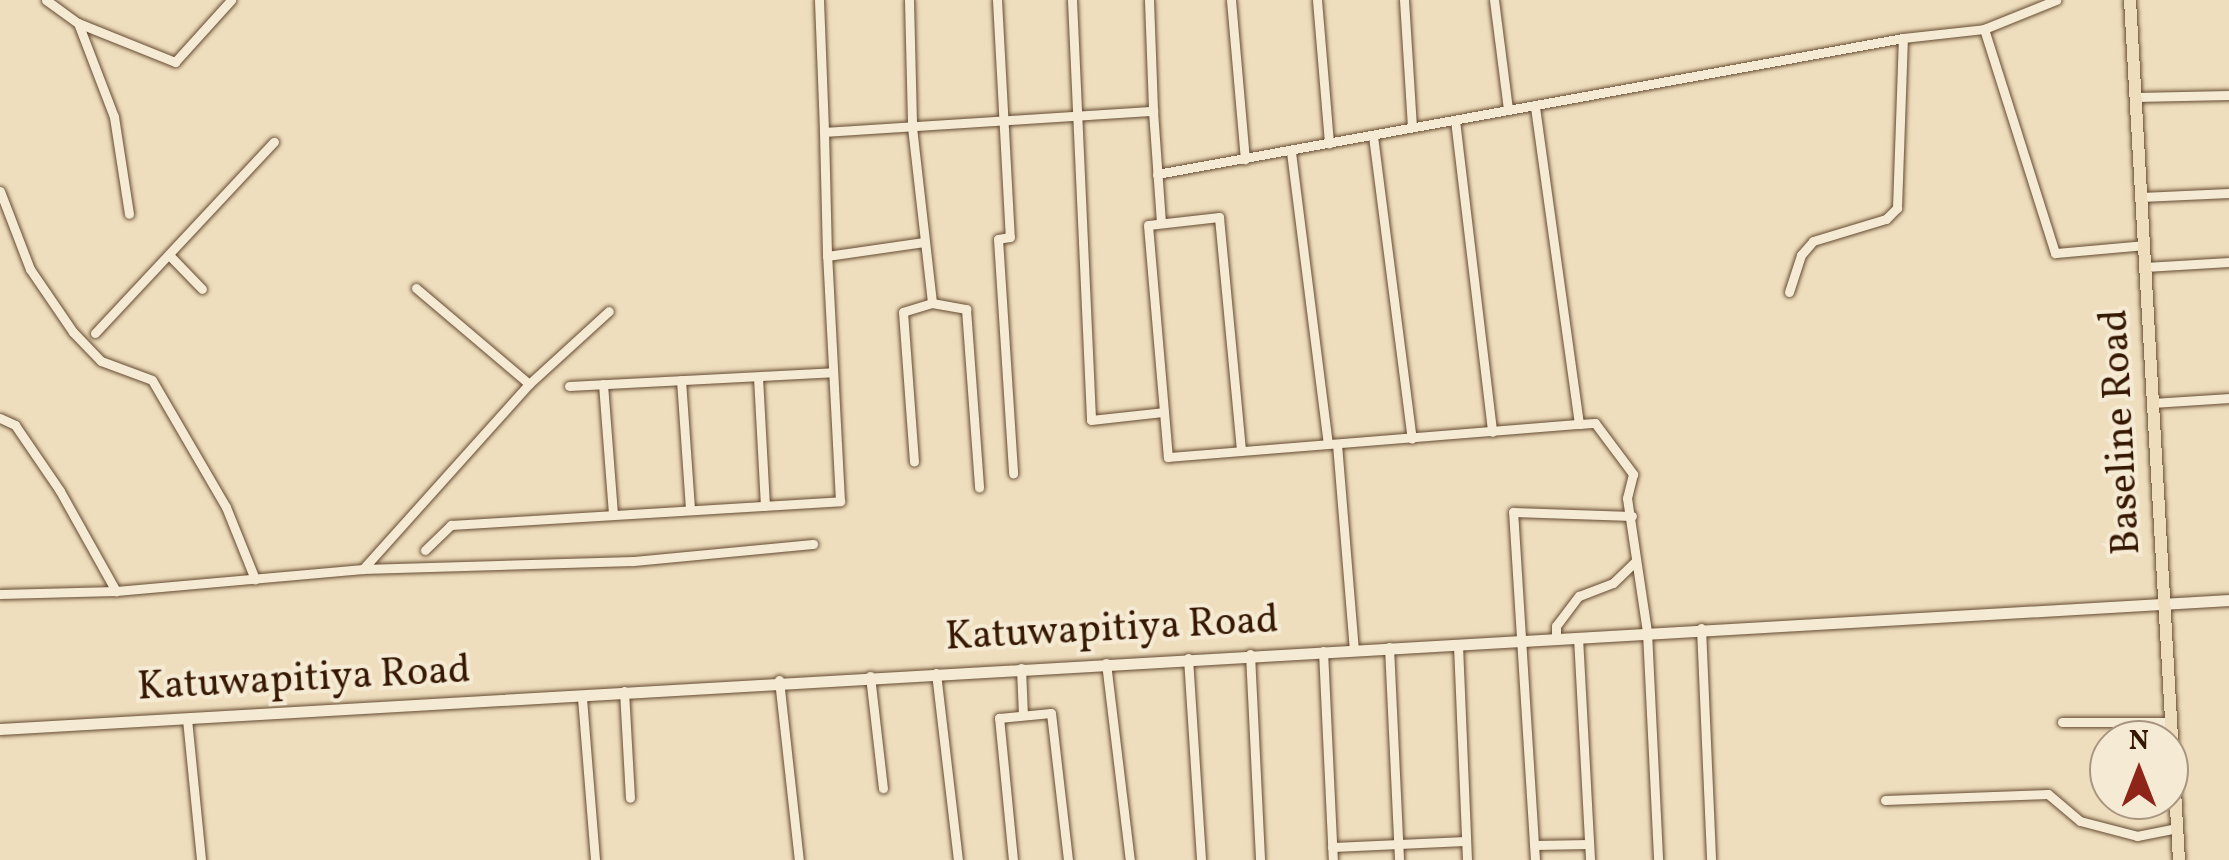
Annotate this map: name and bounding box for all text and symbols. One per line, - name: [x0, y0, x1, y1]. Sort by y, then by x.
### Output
- street label: Baseline Road: [2092, 308, 2152, 556]
- street label: Katuwapitiya Road: [944, 597, 1280, 663]
- street label: Katuwapitiya Road: [136, 647, 472, 713]
- north arrow: [2089, 720, 2189, 820]
- text: N: [2129, 722, 2149, 761]

